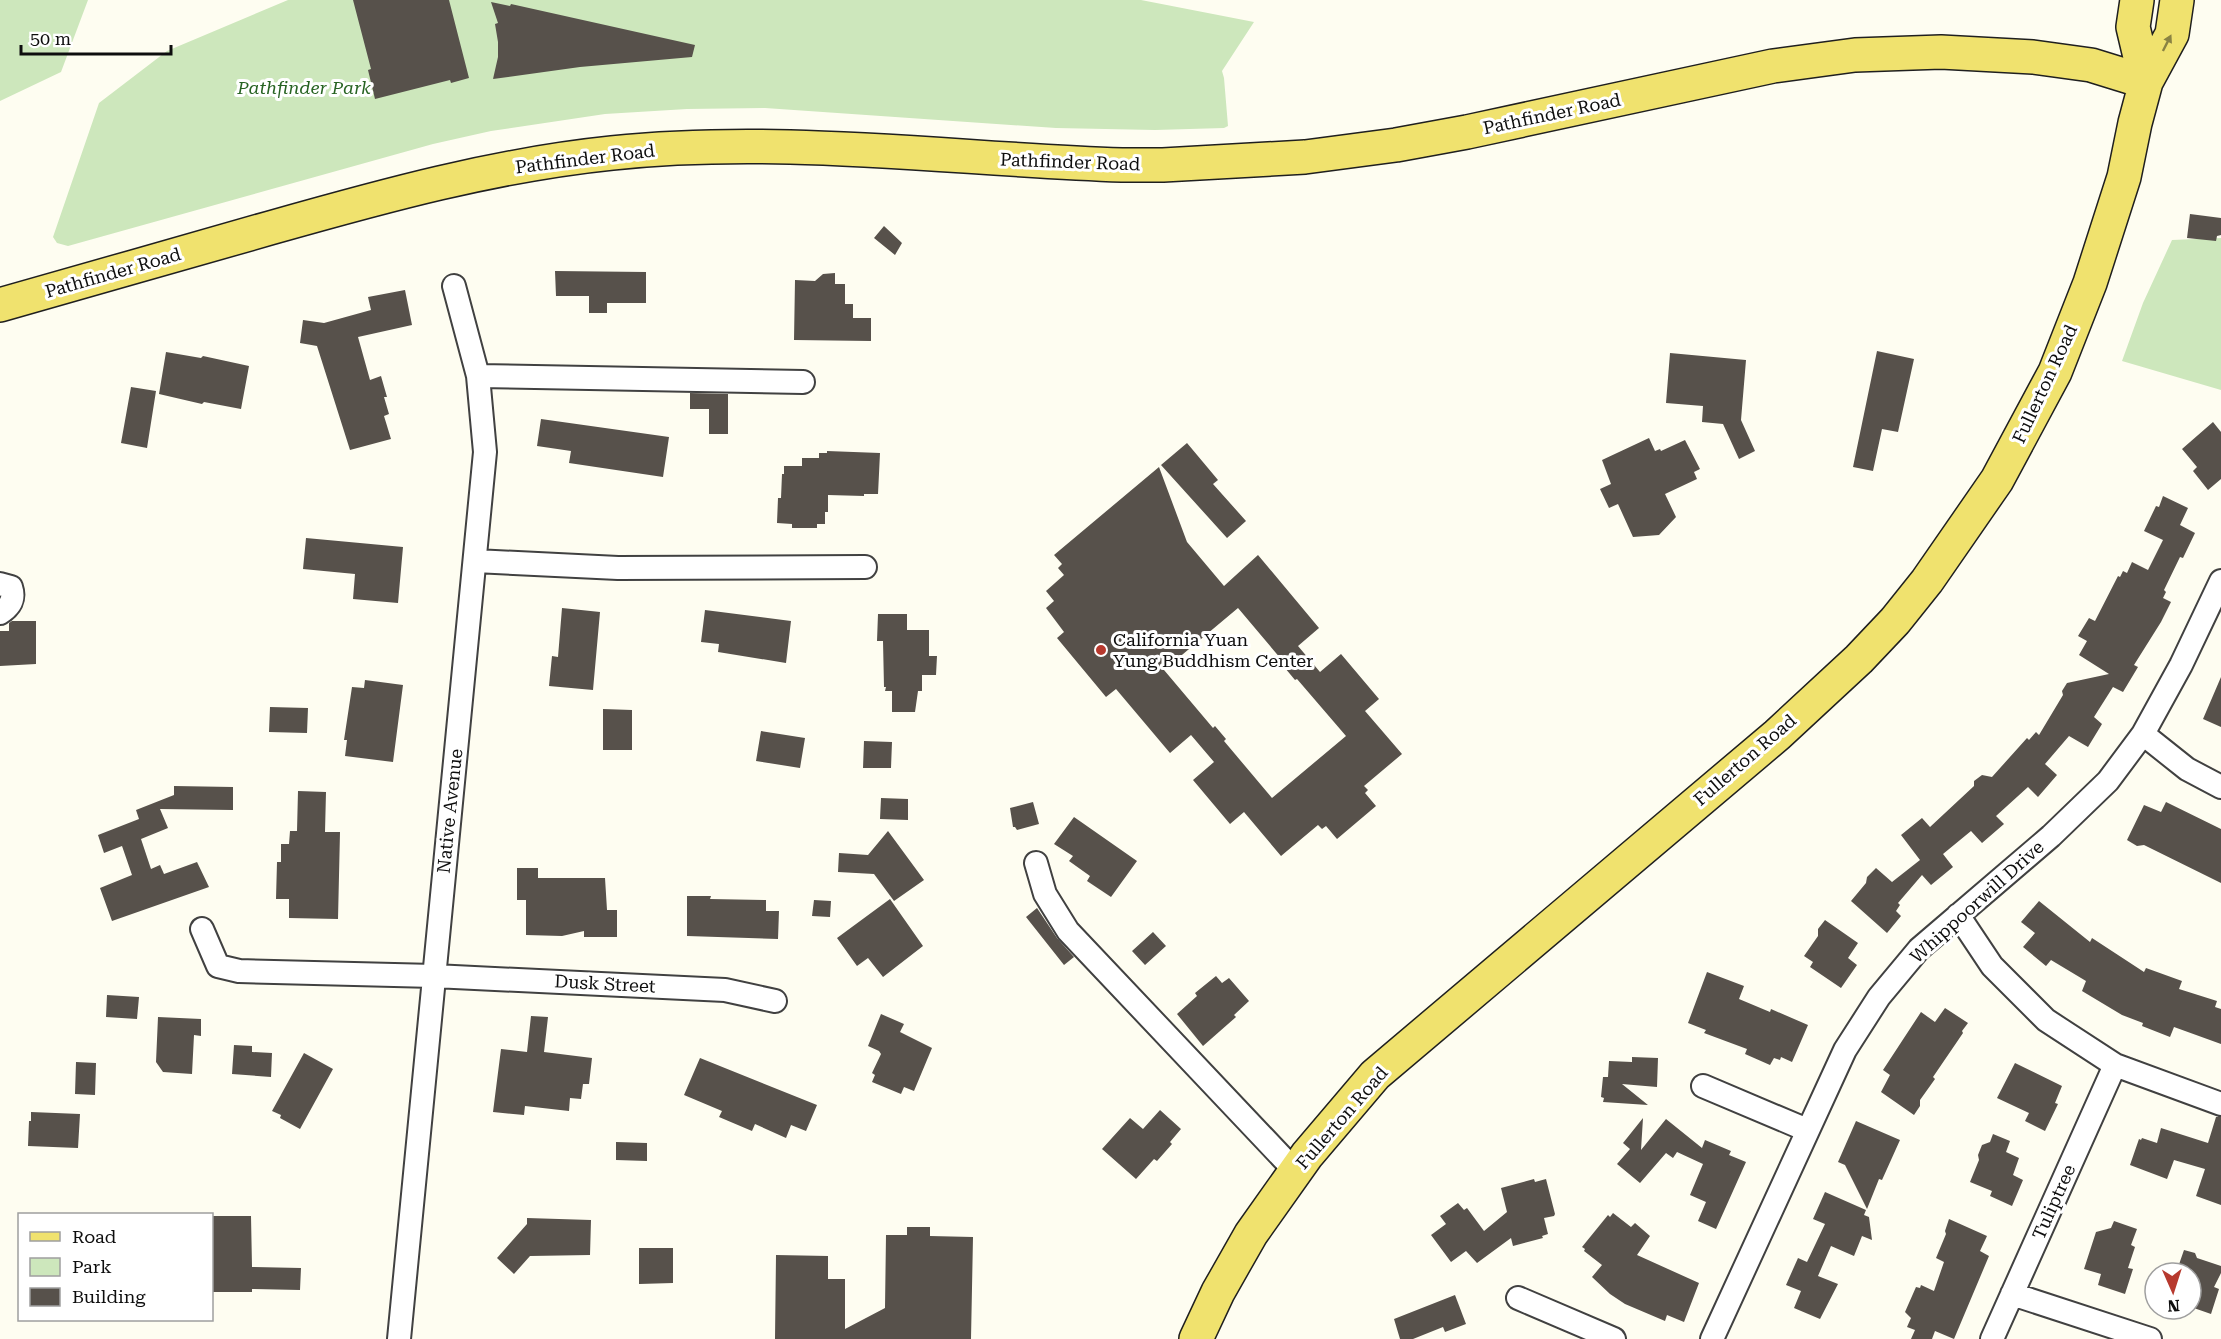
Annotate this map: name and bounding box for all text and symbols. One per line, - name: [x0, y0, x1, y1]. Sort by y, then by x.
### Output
- scale bar: [21, 18, 171, 56]
- text: 50 m: [30, 28, 71, 49]
- one-way arrow: [2162, 34, 2172, 51]
- park label: Pathfinder Park: [236, 77, 371, 98]
- street label: Pathfinder Road: [1481, 89, 1623, 138]
- street label: Pathfinder Road: [514, 139, 656, 177]
- street label: Pathfinder Road: [1000, 149, 1141, 174]
- street label: Pathfinder Road: [42, 243, 184, 302]
- street label: Fullerton Road: [2008, 321, 2081, 447]
- place label: California Yuan Yung Buddhism Center: [1113, 629, 1313, 671]
- marker: California Yuan Yung Buddhism Center: [1094, 643, 1108, 657]
- street label: Fullerton Road: [1689, 709, 1800, 810]
- street label: Native Avenue: [433, 747, 466, 874]
- street label: Whippoorwill Drive: [1906, 836, 2048, 967]
- street label: Dusk Street: [554, 970, 656, 997]
- street label: Fullerton Road: [1291, 1062, 1392, 1173]
- street label: Tuliptree: [2028, 1161, 2079, 1243]
- legend: [18, 1213, 213, 1321]
- text: Road: [72, 1226, 117, 1247]
- text: Park: [72, 1256, 112, 1277]
- north arrow: [2143, 1261, 2203, 1321]
- text: Building: [72, 1286, 146, 1307]
- text: N: [2167, 1296, 2180, 1315]

